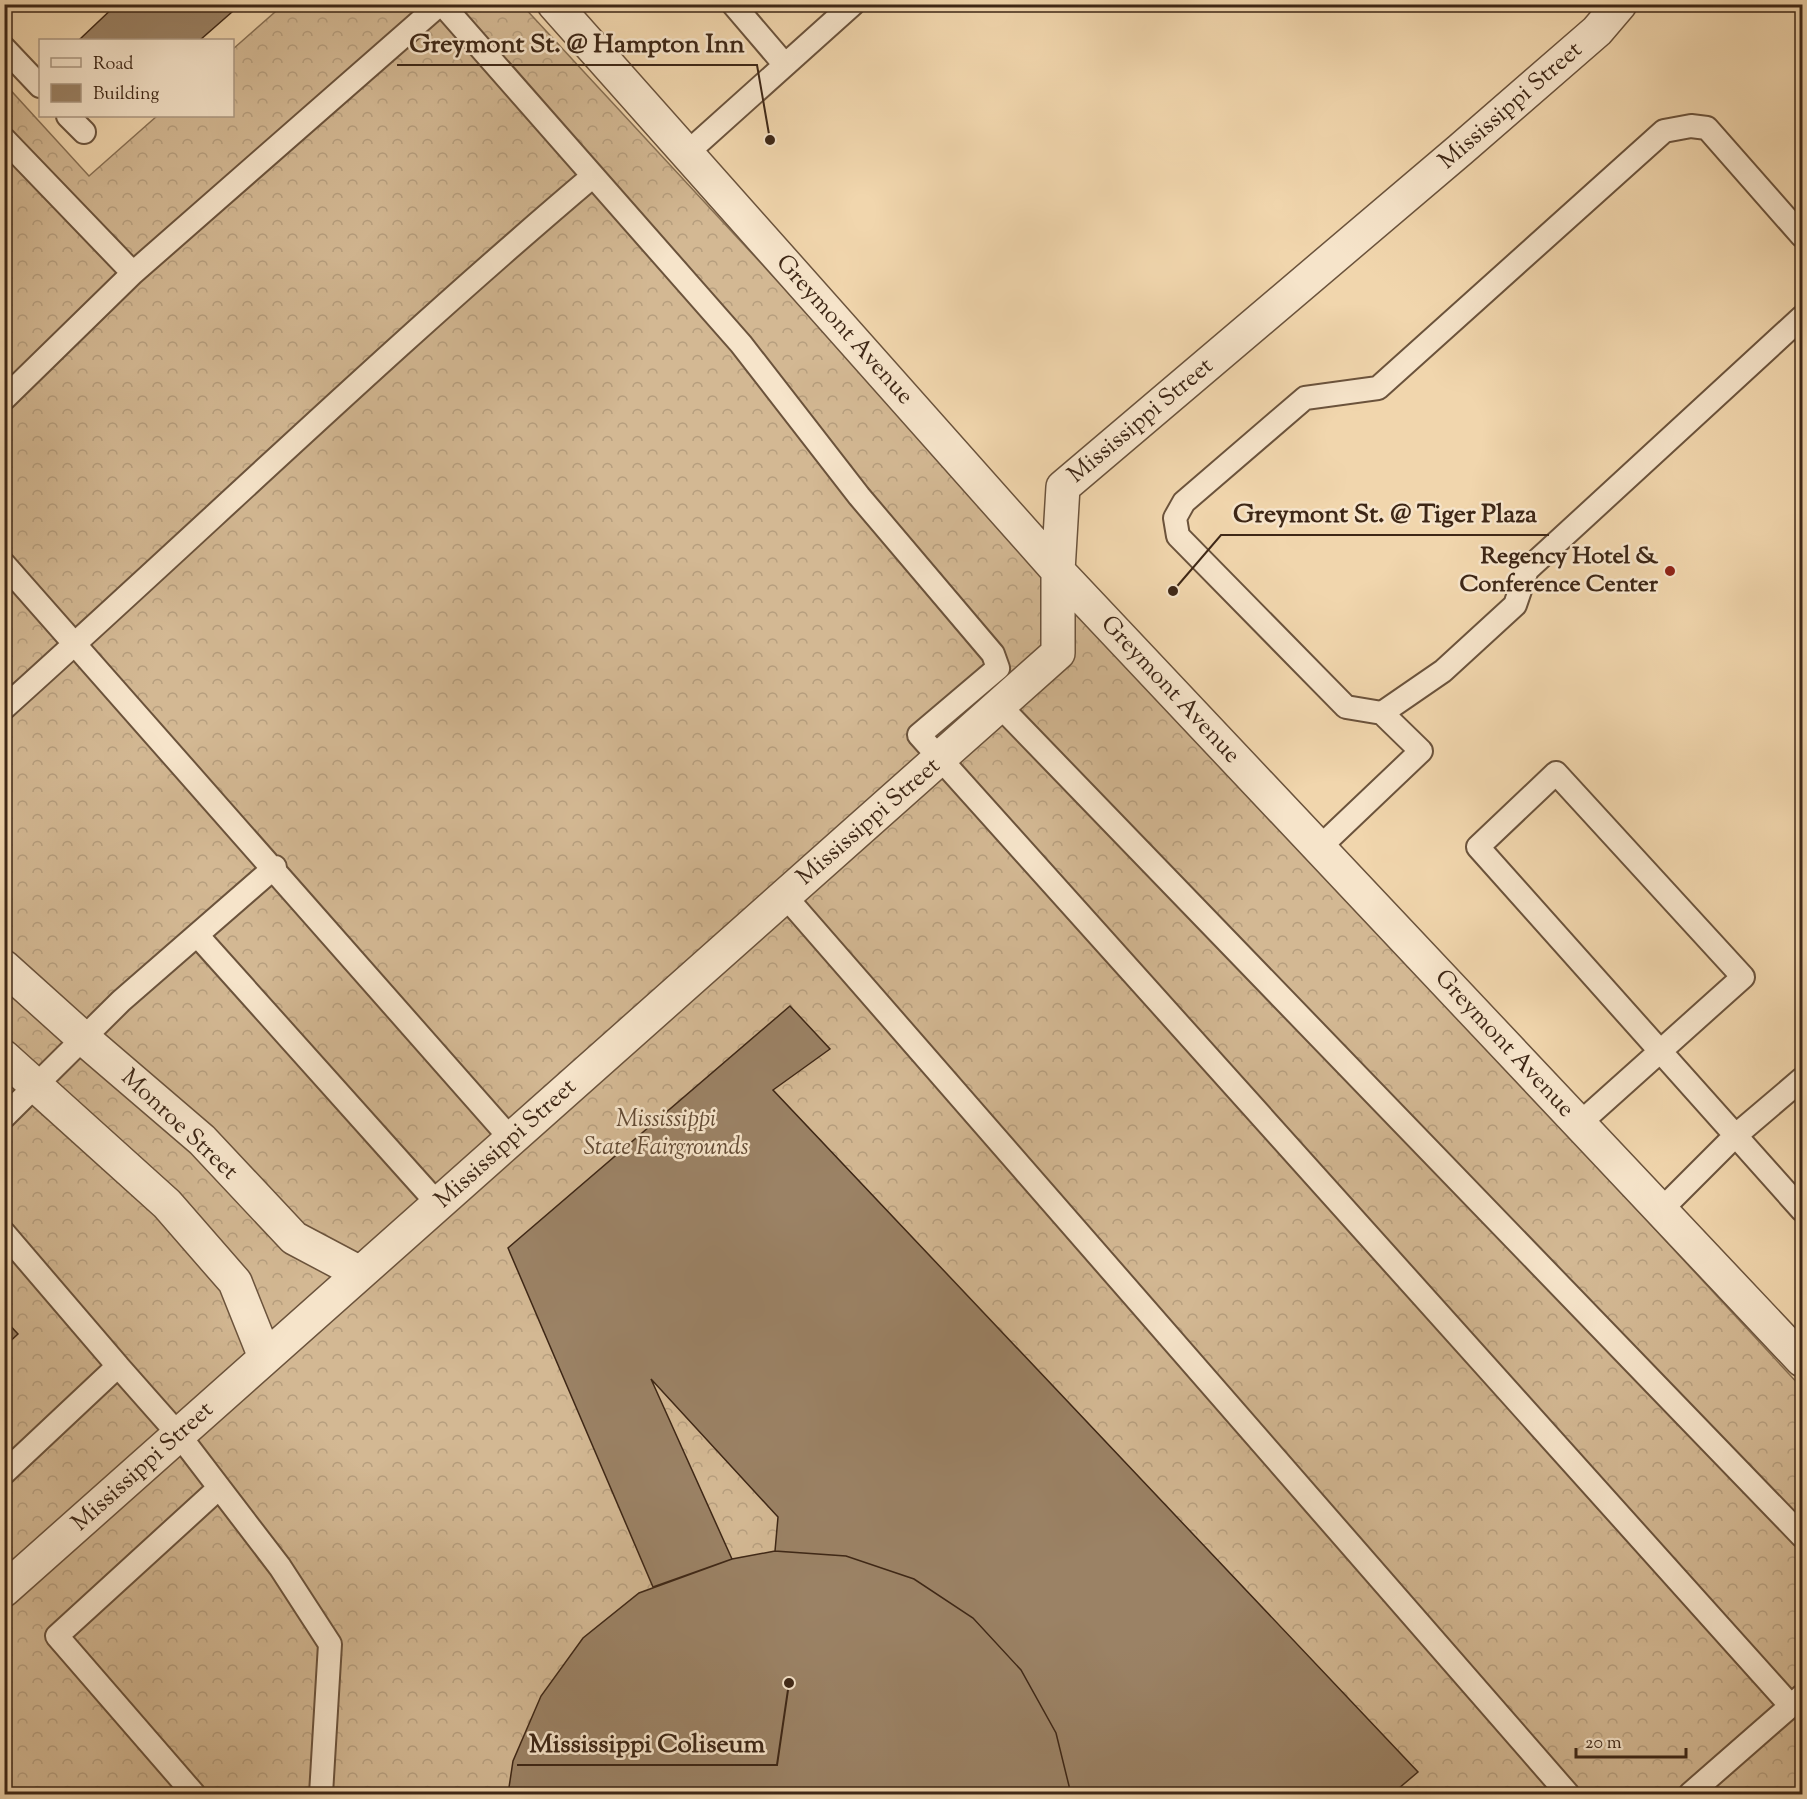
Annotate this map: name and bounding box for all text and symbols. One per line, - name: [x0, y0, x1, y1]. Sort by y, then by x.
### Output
- callout: Greymont St. @ Hampton Inn: [397, 21, 757, 65]
- text: Greymont St. @ Hampton Inn: [409, 27, 745, 64]
- street label: Mississippi Street: [1432, 34, 1590, 178]
- legend: [39, 39, 234, 117]
- text: Road: [93, 52, 133, 78]
- text: Building: [93, 82, 159, 108]
- street label: Greymont Avenue: [767, 247, 921, 413]
- street label: Mississippi Street: [1061, 350, 1221, 492]
- callout: Greymont St. @ Tiger Plaza: [1221, 491, 1549, 535]
- text: Greymont St. @ Tiger Plaza: [1233, 497, 1537, 534]
- place label: Regency Hotel & Conference Center: [1460, 540, 1659, 602]
- marker: Regency Hotel & Conference Center: [1663, 564, 1677, 578]
- street label: Greymont Avenue: [1092, 608, 1248, 772]
- street label: Mississippi Street: [790, 750, 948, 894]
- street label: Greymont Avenue: [1426, 962, 1582, 1126]
- street label: Monroe Street: [113, 1062, 245, 1188]
- street label: Mississippi Street: [428, 1071, 584, 1217]
- park label: Mississippi State Fairgrounds: [583, 1103, 749, 1165]
- street label: Mississippi Street: [65, 1394, 221, 1540]
- callout: Mississippi Coliseum: [517, 1721, 777, 1765]
- scale bar: [1576, 1721, 1686, 1759]
- text: Mississippi Coliseum: [529, 1727, 766, 1764]
- text: 20 m: [1585, 1731, 1622, 1757]

